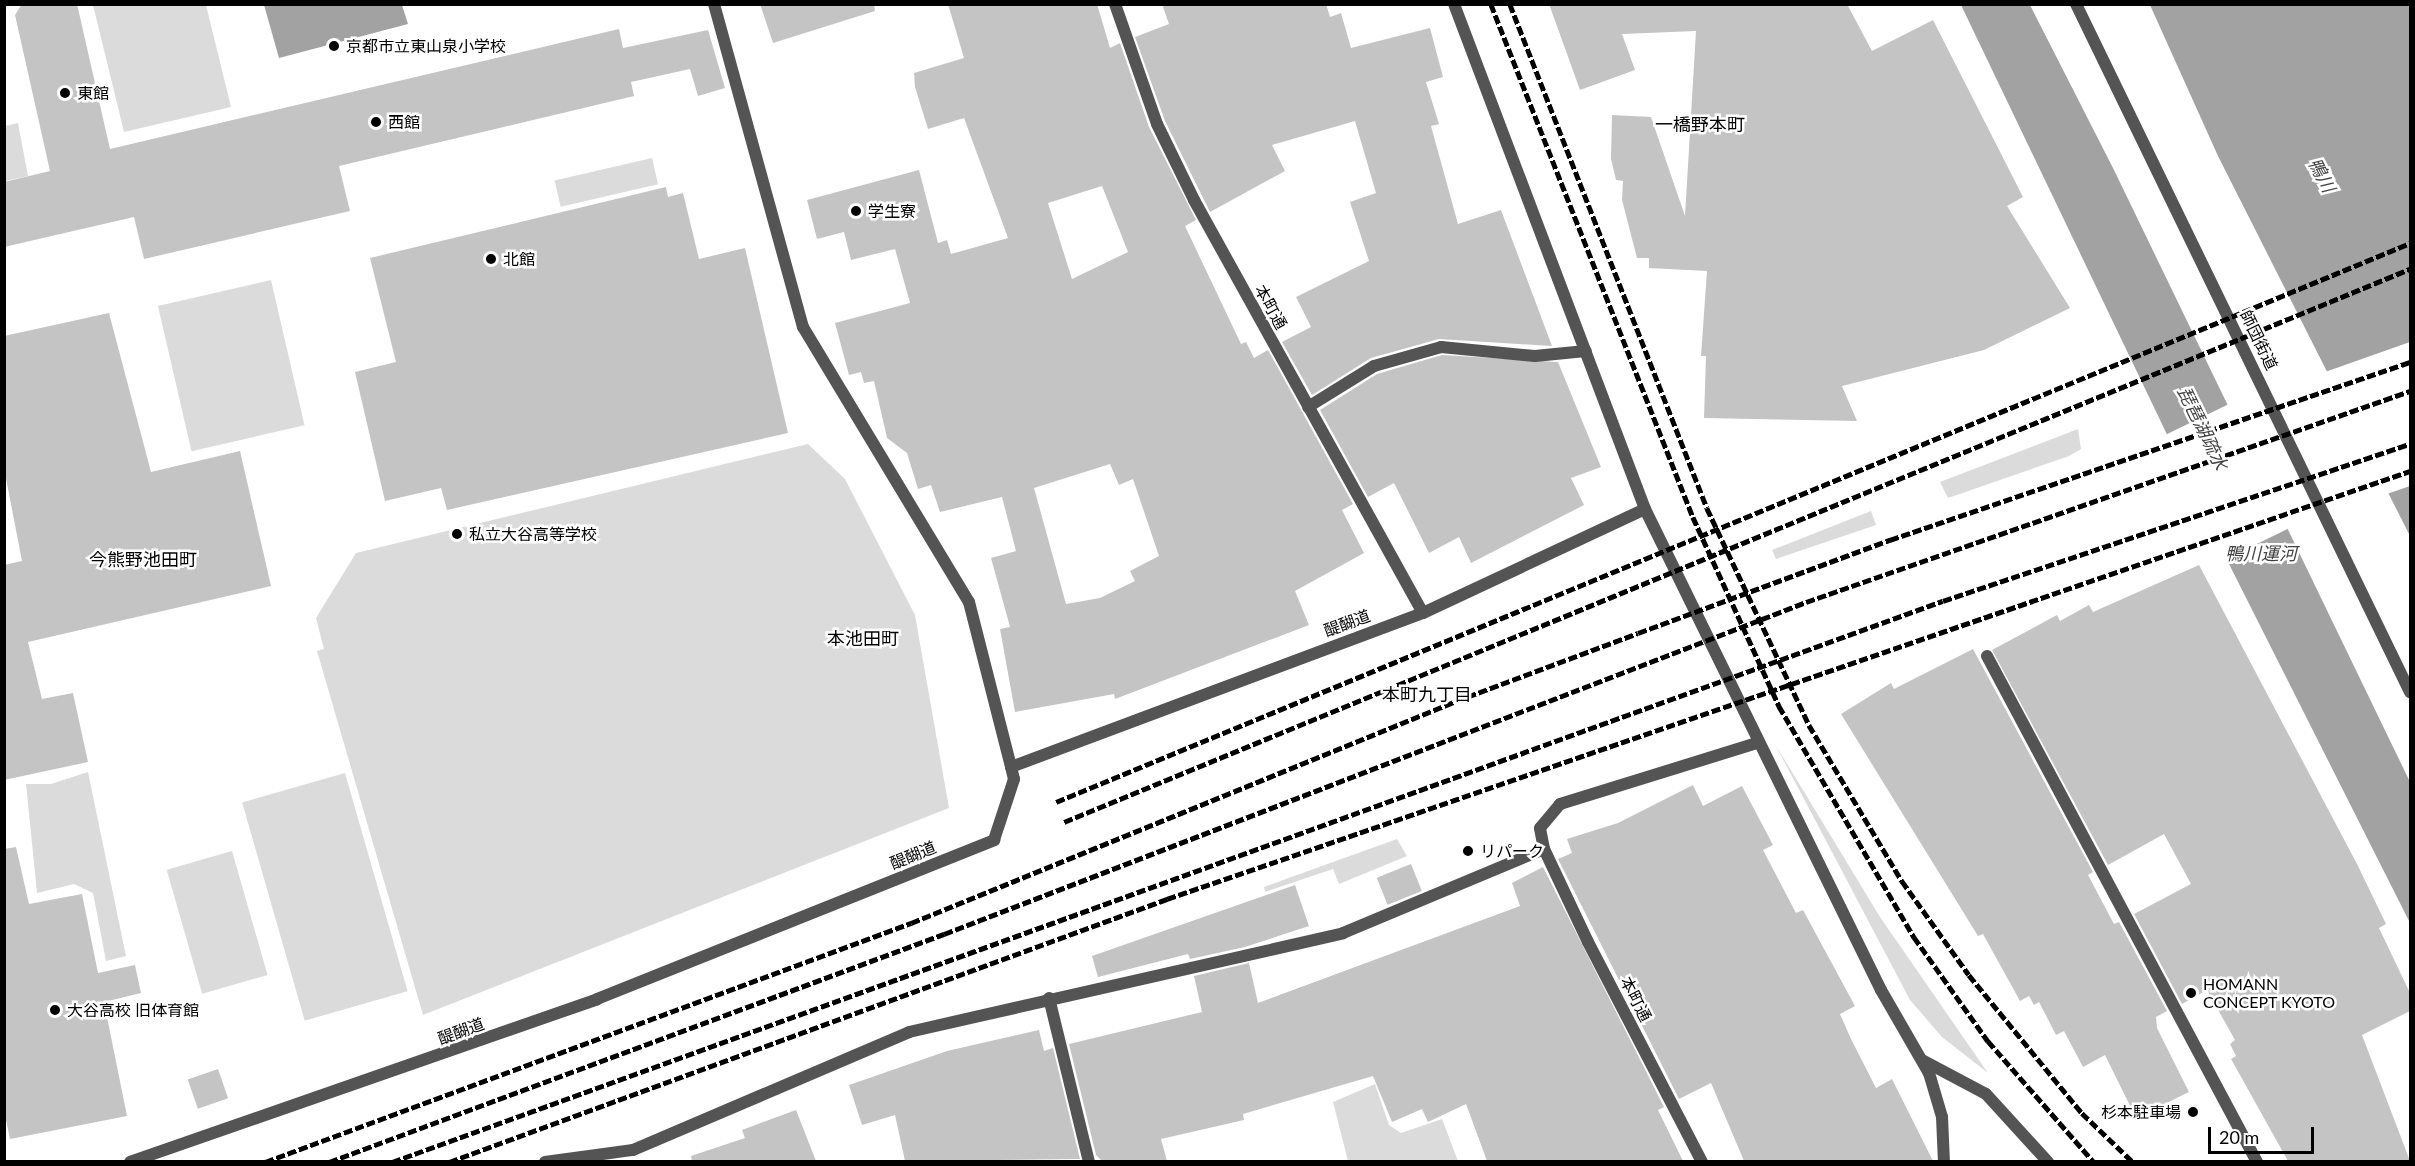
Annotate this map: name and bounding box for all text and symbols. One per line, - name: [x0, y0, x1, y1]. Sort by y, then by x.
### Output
- place label: 京都市立東山泉小学校: [346, 36, 506, 56]
- marker: 京都市立東山泉小学校: [327, 39, 341, 53]
- place label: 東館: [77, 83, 109, 103]
- marker: 東館: [58, 86, 72, 100]
- place label: 西館: [388, 112, 420, 132]
- district label: 一橋野本町: [1655, 113, 1745, 135]
- marker: 西館: [369, 115, 383, 129]
- water label: 鴨川: [2304, 154, 2340, 196]
- place label: 学生寮: [868, 201, 916, 221]
- marker: 学生寮: [849, 204, 863, 218]
- place label: 北館: [503, 249, 535, 269]
- marker: 北館: [484, 252, 498, 266]
- street label: 本町通: [1251, 281, 1291, 333]
- street label: 師団街道: [2236, 307, 2282, 373]
- water label: 琵琶湖疏水: [2174, 383, 2232, 473]
- place label: 私立大谷高等学校: [469, 524, 597, 544]
- marker: 私立大谷高等学校: [450, 527, 464, 541]
- water label: 鴨川運河: [2225, 542, 2297, 564]
- district label: 今熊野池田町: [89, 548, 197, 570]
- street label: 醍醐道: [1321, 606, 1373, 640]
- district label: 本池田町: [827, 627, 899, 649]
- district label: 本町九丁目: [1382, 683, 1472, 705]
- street label: 醍醐道: [887, 837, 939, 873]
- place label: リパーク: [1480, 841, 1544, 861]
- marker: リパーク: [1461, 844, 1475, 858]
- street label: 本町通: [1617, 973, 1655, 1025]
- place label: HOMANN CONCEPT KYOTO: [2203, 974, 2336, 1012]
- marker: HOMANN CONCEPT KYOTO: [2184, 986, 2198, 1000]
- place label: 大谷高校 旧体育館: [67, 1000, 199, 1020]
- marker: 大谷高校 旧体育館: [48, 1003, 62, 1017]
- street label: 醍醐道: [435, 1014, 487, 1048]
- place label: 杉本駐車場: [2101, 1102, 2181, 1122]
- marker: 杉本駐車場: [2186, 1105, 2200, 1119]
- scale bar: [2211, 1115, 2318, 1153]
- text: 20 m: [2219, 1126, 2259, 1148]

